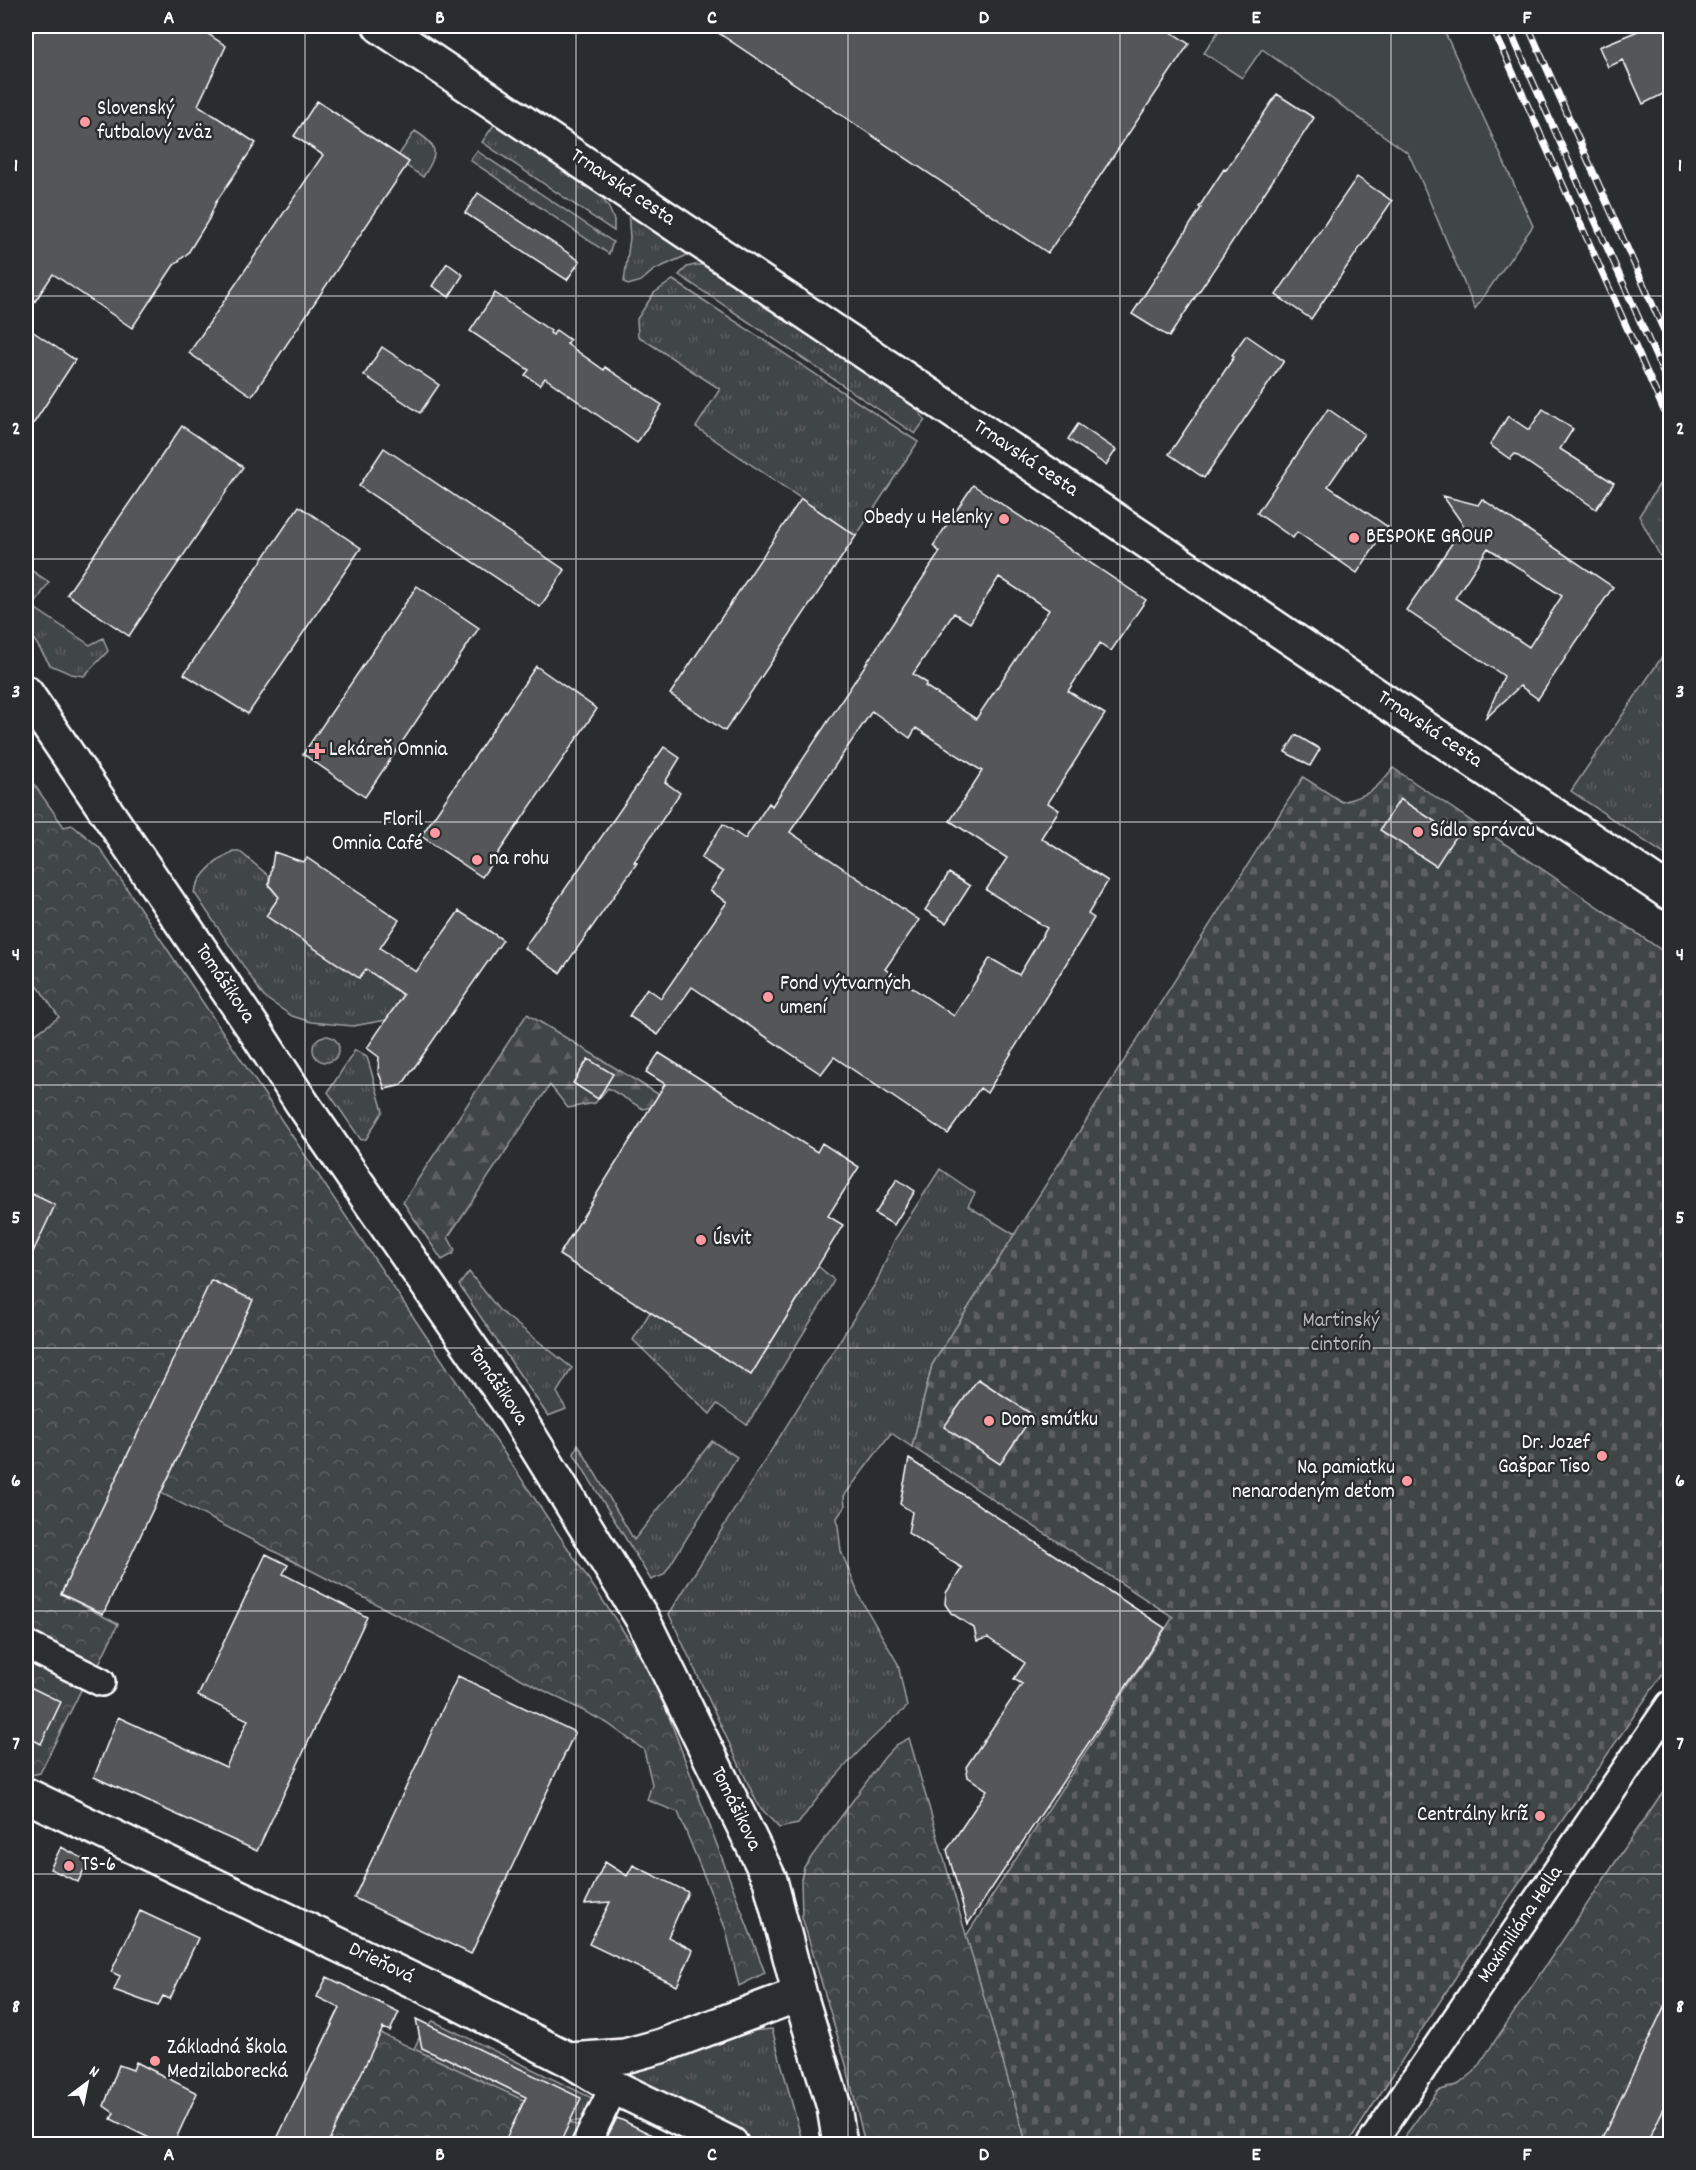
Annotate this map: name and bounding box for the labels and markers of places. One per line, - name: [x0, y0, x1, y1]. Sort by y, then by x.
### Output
- place label: Slovenský futbalový zväz: [97, 95, 212, 149]
- marker: Slovenský futbalový zväz: [78, 115, 92, 129]
- place label: Obedy u Helenky: [864, 504, 992, 534]
- marker: Obedy u Helenky: [997, 512, 1011, 526]
- place label: BESPOKE GROUP: [1366, 523, 1493, 553]
- marker: BESPOKE GROUP: [1347, 531, 1361, 545]
- place label: Lekáreň Omnia: [329, 736, 448, 766]
- marker: Lekáreň Omnia: [310, 744, 324, 758]
- place label: Floril Omnia Café: [332, 806, 423, 860]
- place label: Sídlo správcu: [1430, 817, 1535, 847]
- marker: Sídlo správcu: [1411, 825, 1425, 839]
- marker: Floril Omnia Café: [428, 826, 442, 840]
- place label: na rohu: [489, 845, 549, 875]
- marker: na rohu: [470, 853, 484, 867]
- place label: Fond výtvarných umení: [780, 970, 911, 1024]
- marker: Fond výtvarných umení: [761, 990, 775, 1004]
- place label: Úsvit: [713, 1225, 752, 1255]
- marker: Úsvit: [694, 1233, 708, 1247]
- place label: Dom smútku: [1001, 1406, 1098, 1436]
- marker: Dom smútku: [982, 1414, 996, 1428]
- place label: Dr. Jozef Gašpar Tiso: [1498, 1429, 1591, 1483]
- marker: Dr. Jozef Gašpar Tiso: [1595, 1449, 1609, 1463]
- place label: Na pamiatku nenarodeným deťom: [1232, 1454, 1395, 1508]
- marker: Na pamiatku nenarodeným deťom: [1400, 1474, 1414, 1488]
- place label: Centrálny kríž: [1417, 1801, 1529, 1831]
- marker: Centrálny kríž: [1533, 1809, 1547, 1823]
- place label: TS-6: [81, 1851, 116, 1881]
- marker: TS-6: [62, 1859, 76, 1873]
- place label: Základná škola Medzilaborecká: [167, 2034, 289, 2088]
- marker: Základná škola Medzilaborecká: [148, 2054, 162, 2068]

